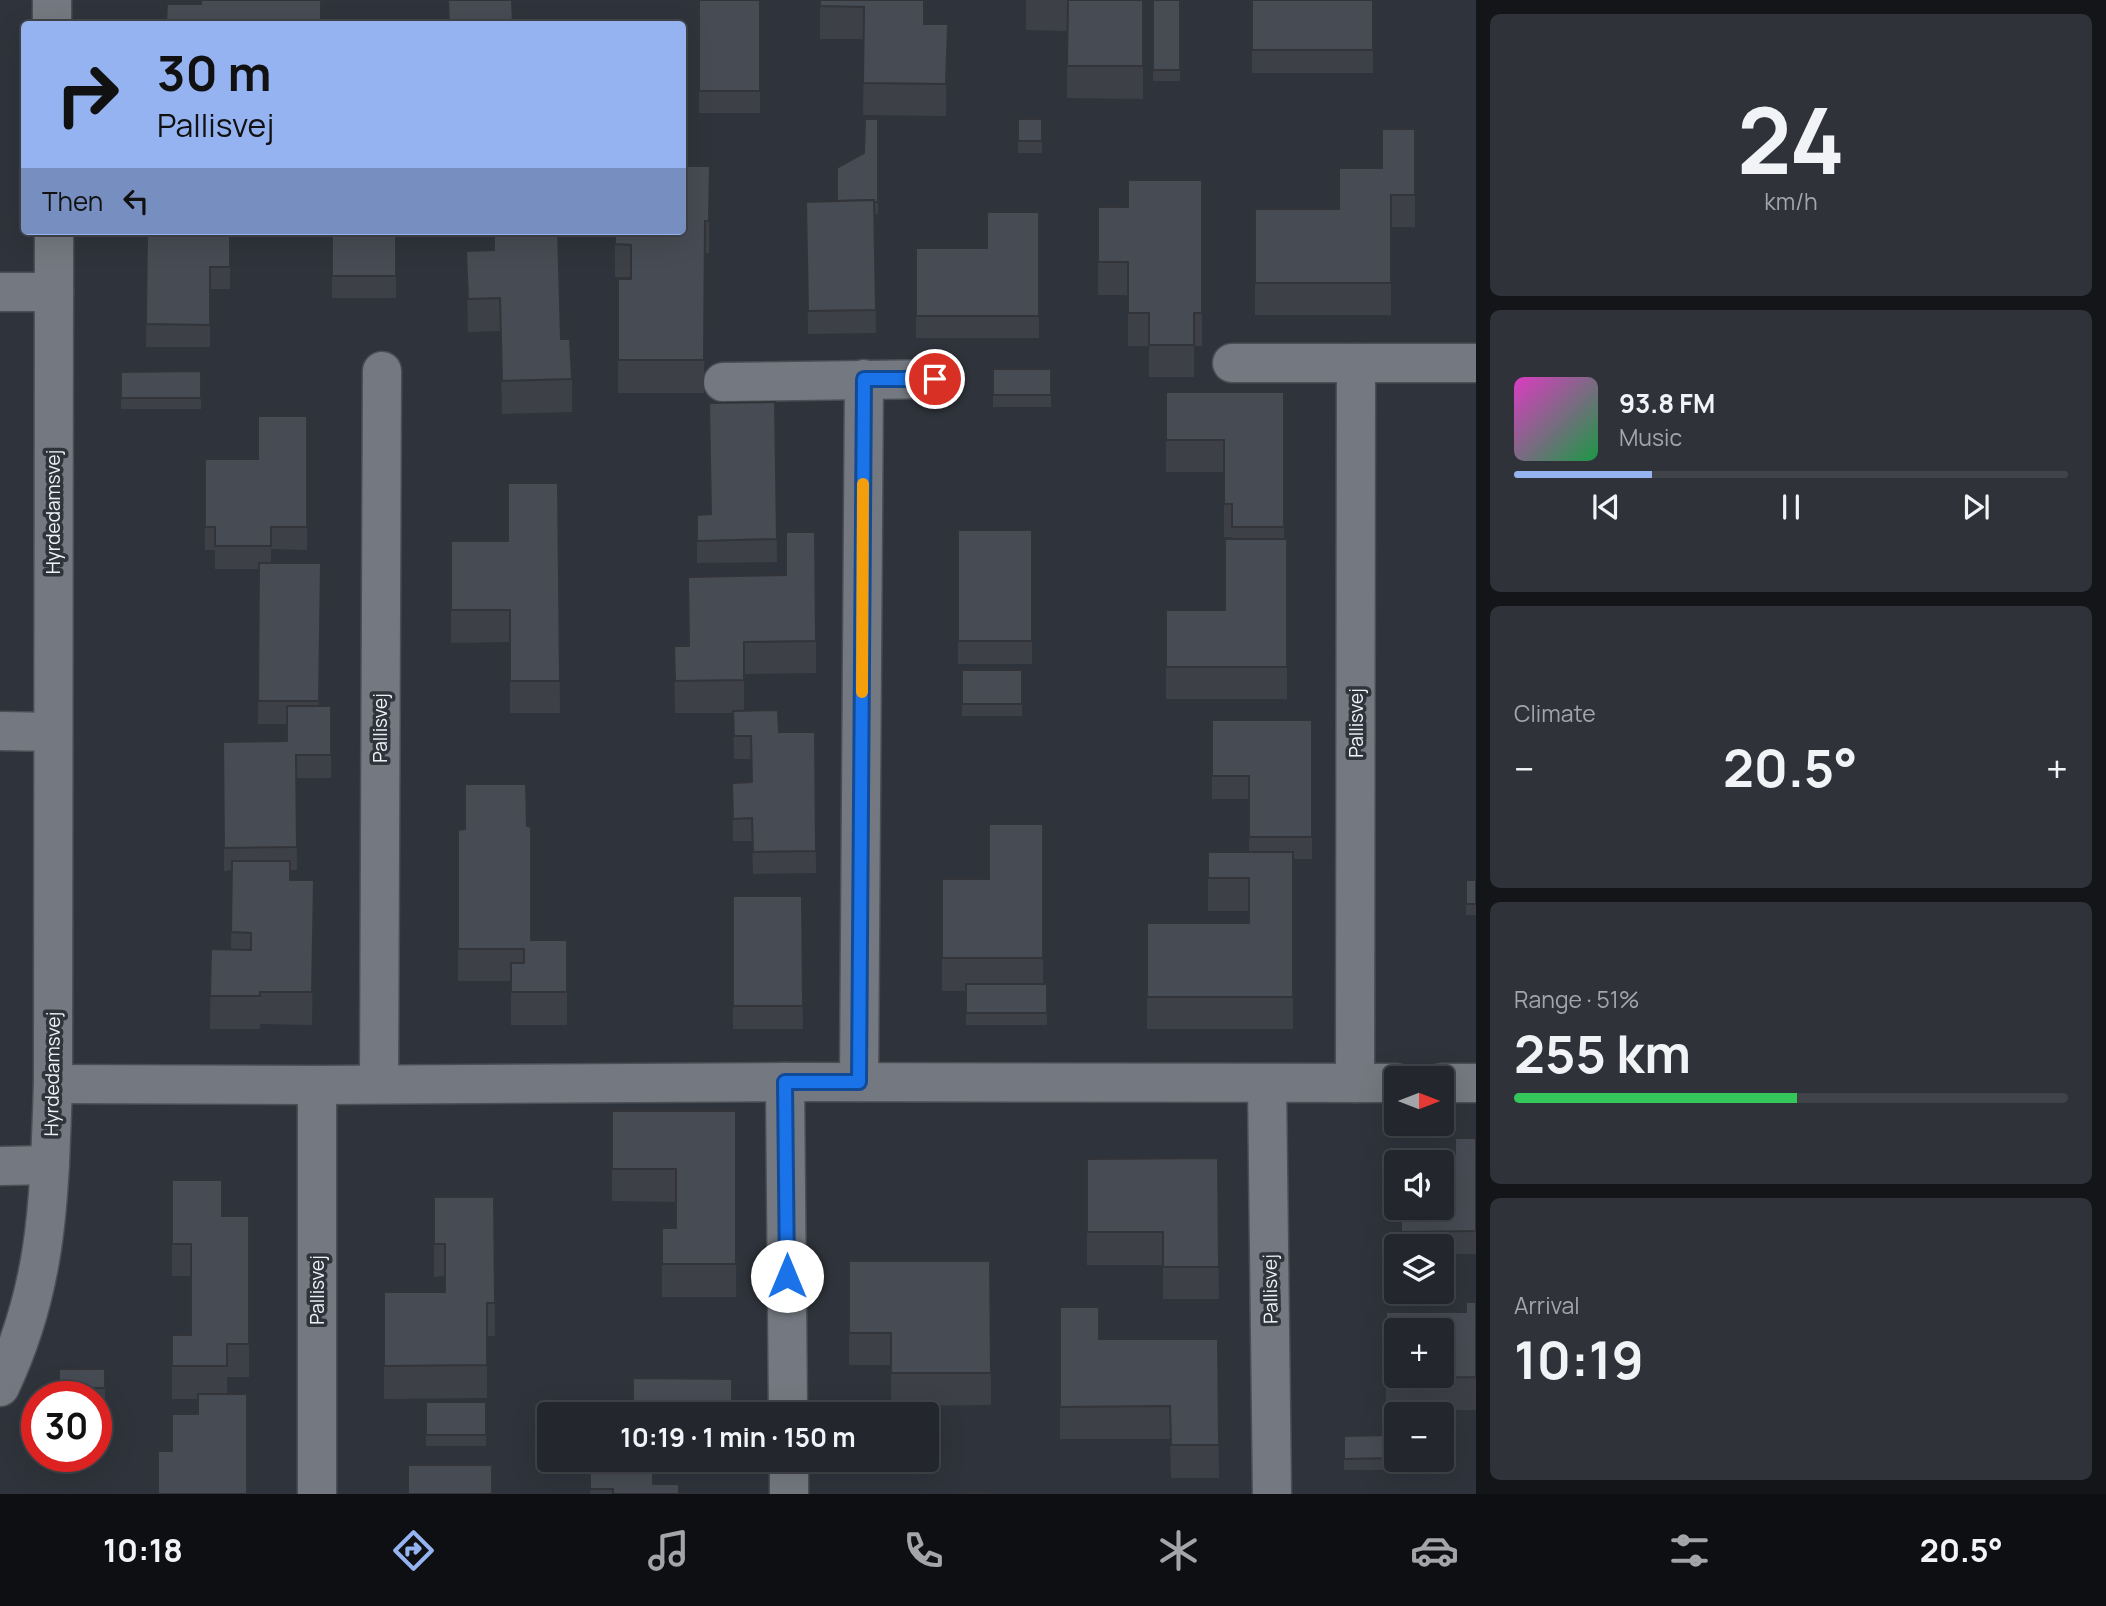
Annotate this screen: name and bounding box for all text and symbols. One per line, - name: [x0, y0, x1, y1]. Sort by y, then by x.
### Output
- text: 30 m: [157, 39, 272, 106]
- icon: right: [42, 49, 133, 140]
- text: 24: [1737, 77, 1845, 201]
- text: Pallisvej: [157, 103, 274, 147]
- icon: left: [117, 182, 155, 220]
- text: Then: [42, 183, 103, 219]
- text: km/h: [1764, 185, 1818, 217]
- pin: [905, 349, 965, 409]
- icon: arrive: [916, 360, 954, 398]
- text: 93.8 FM: [1619, 385, 1715, 421]
- text: Music: [1619, 421, 1682, 453]
- street label: Hyrdedamsvej: [40, 450, 66, 574]
- icon: previous: [1587, 488, 1625, 526]
- icon: pause: [1772, 488, 1810, 526]
- icon: next: [1957, 488, 1995, 526]
- street label: Pallisvej: [1343, 688, 1369, 758]
- street label: Pallisvej: [367, 693, 393, 763]
- text: Climate: [1514, 697, 1596, 729]
- text: 20.5°: [1723, 732, 1858, 803]
- text: −: [1514, 742, 1535, 794]
- text: +: [2046, 742, 2068, 794]
- text: Range · 51%: [1514, 983, 1639, 1015]
- street label: Hyrdedamsvej: [38, 1011, 66, 1137]
- text: 255 km: [1514, 1018, 1691, 1089]
- north arrow: [1384, 1066, 1454, 1136]
- map controls: [1384, 1066, 1454, 1472]
- button: sound: [1384, 1150, 1454, 1220]
- button: layers: [1384, 1234, 1454, 1304]
- position arrow: [750, 1239, 824, 1313]
- street label: Pallisvej: [1256, 1254, 1284, 1324]
- street label: Pallisvej: [304, 1255, 330, 1325]
- text: Arrival: [1514, 1289, 1580, 1321]
- button: +: [1384, 1318, 1454, 1388]
- text: 10:19: [1514, 1324, 1644, 1395]
- speed limit sign: 30: [21, 1381, 112, 1472]
- button: −: [1384, 1402, 1454, 1472]
- text: 10:19 · 1 min · 150 m: [620, 1419, 856, 1455]
- icon: directions: [389, 1526, 438, 1575]
- icon: music: [644, 1526, 693, 1575]
- icon: phone: [899, 1526, 948, 1575]
- icon: climate: [1154, 1526, 1203, 1575]
- icon: car: [1410, 1526, 1459, 1575]
- icon: filters: [1665, 1526, 1714, 1575]
- text: 10:18: [103, 1528, 183, 1572]
- text: 20.5°: [1920, 1528, 2003, 1572]

